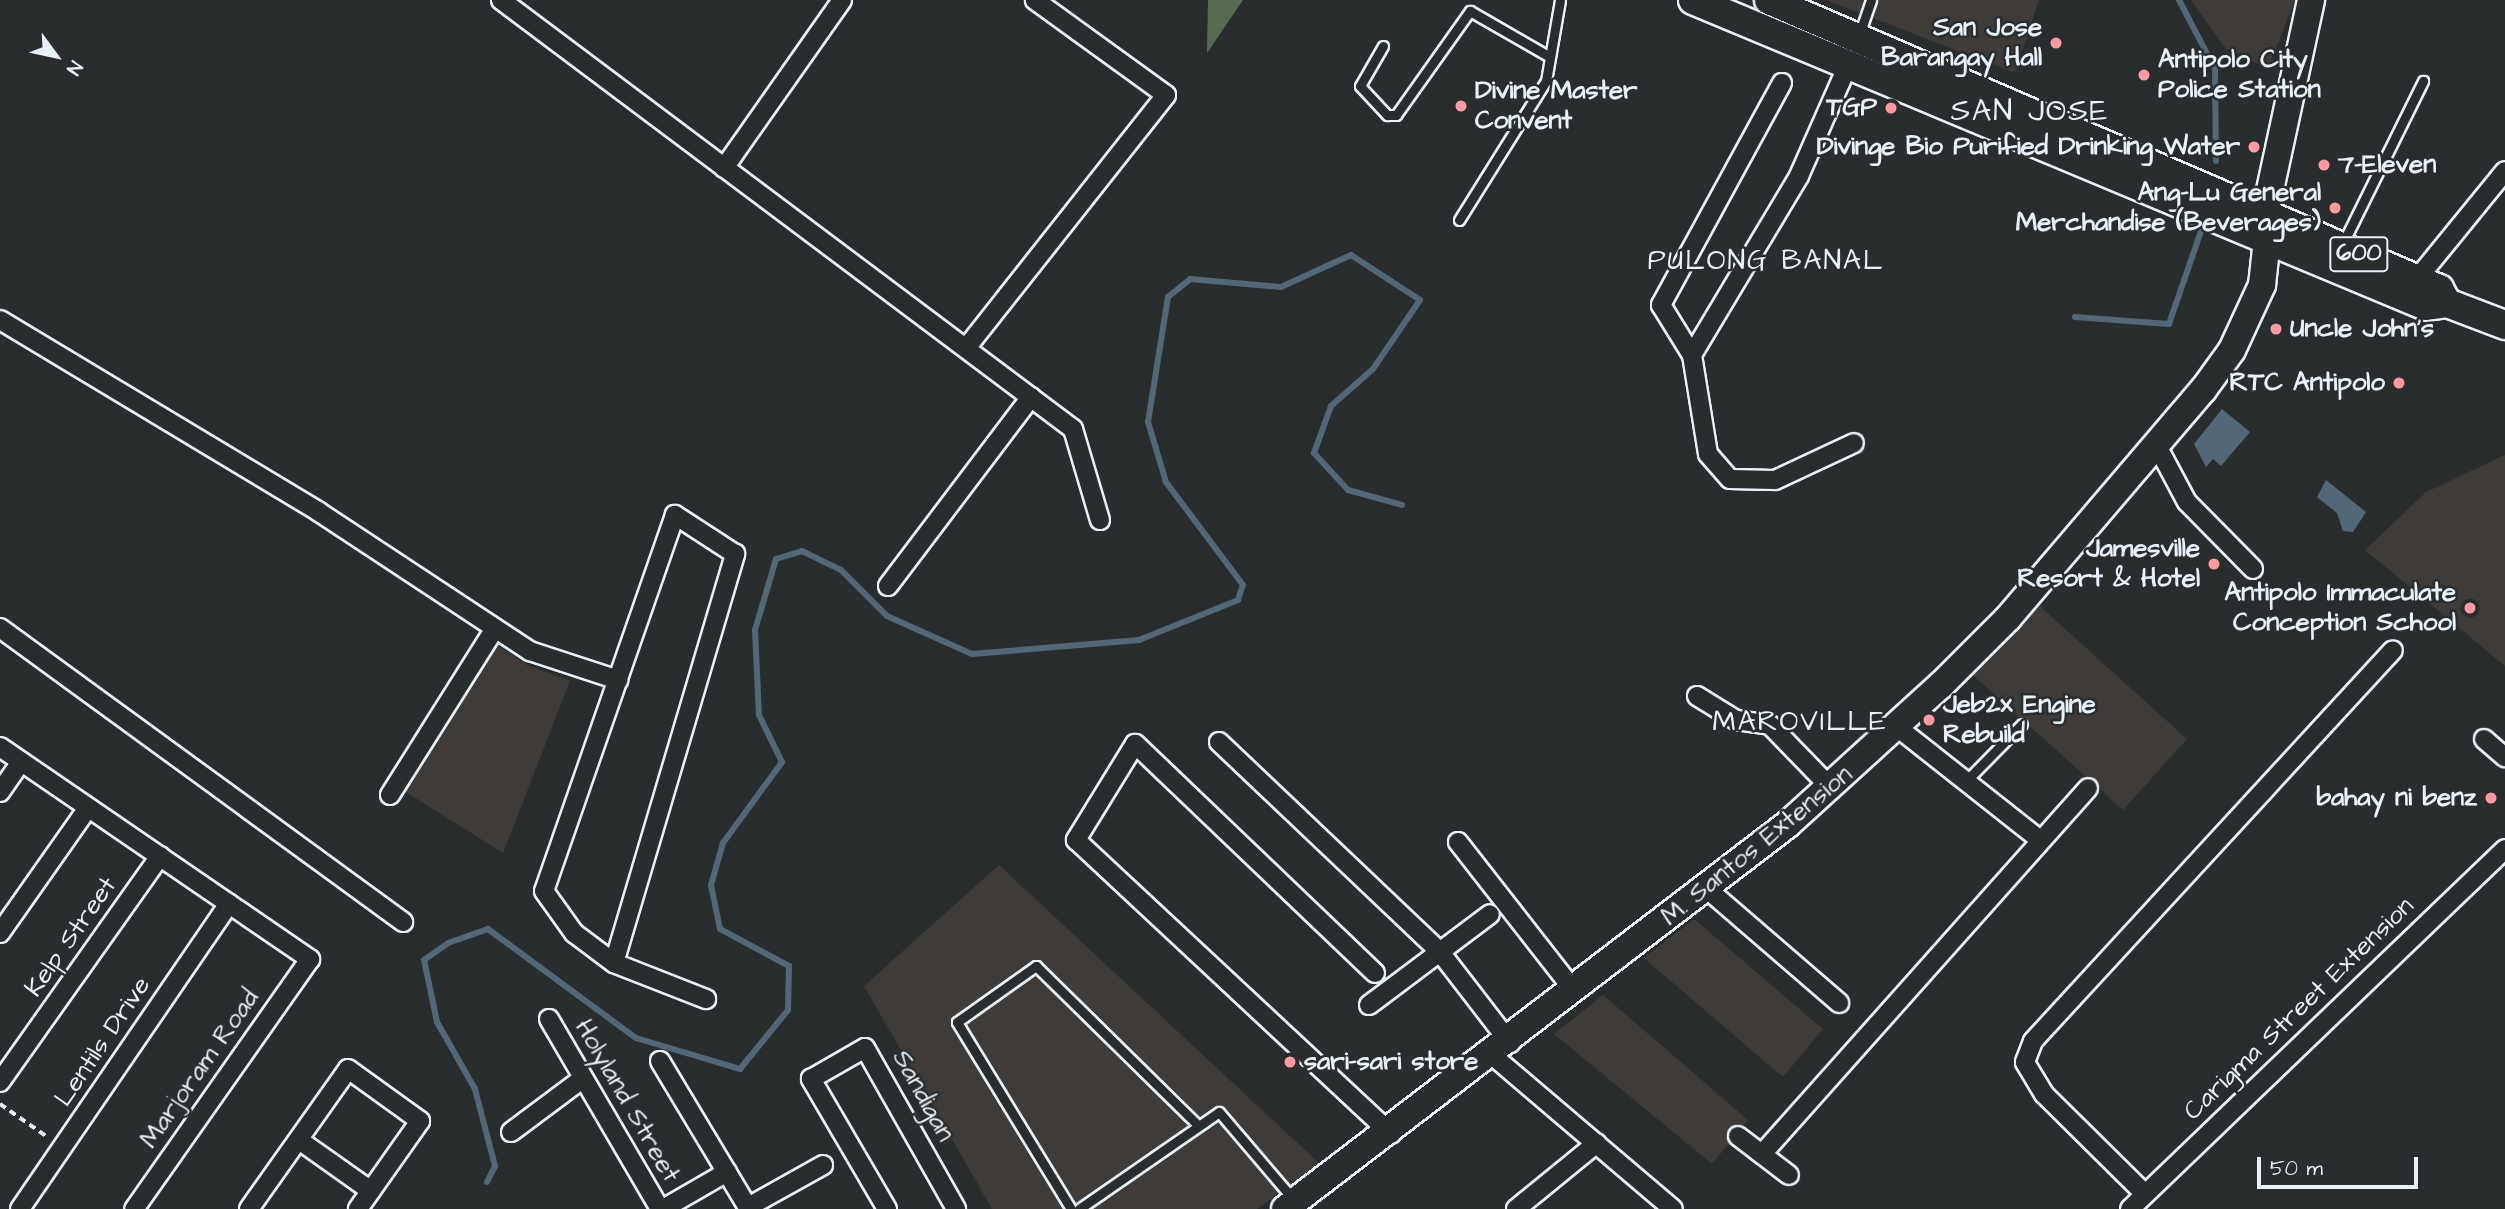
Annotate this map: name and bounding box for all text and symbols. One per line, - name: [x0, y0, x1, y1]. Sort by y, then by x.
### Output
- place label: San Jose Barangay Hall: [1881, 12, 2042, 74]
- north arrow: [21, 21, 91, 91]
- marker: San Jose Barangay Hall: [2048, 35, 2064, 51]
- place label: Antipolo City Police Station: [2158, 44, 2321, 106]
- text: N: [59, 55, 89, 80]
- marker: Antipolo City Police Station: [2136, 67, 2152, 83]
- place label: Divine Master Convent: [1475, 75, 1637, 136]
- place label: TGP: [1826, 92, 1877, 124]
- district label: SAN JOSE: [1952, 93, 2108, 129]
- marker: Divine Master Convent: [1453, 98, 1469, 114]
- marker: TGP: [1883, 100, 1899, 116]
- place label: Divinge Bio Purified Drinking Water: [1817, 131, 2240, 163]
- marker: Divinge Bio Purified Drinking Water: [2246, 139, 2262, 155]
- place label: 7-Eleven: [2338, 149, 2436, 181]
- marker: 7-Eleven: [2316, 157, 2332, 173]
- place label: Ang-Lu General Merchandise (Beverages): [2016, 177, 2321, 238]
- marker: Ang-Lu General Merchandise (Beverages): [2327, 200, 2343, 216]
- road number: 600: [2329, 233, 2389, 274]
- district label: PULONG BANAL: [1649, 244, 1883, 278]
- place label: Uncle John's: [2290, 313, 2434, 345]
- marker: Uncle John's: [2268, 321, 2284, 337]
- place label: RTC Antipolo: [2230, 367, 2385, 399]
- marker: RTC Antipolo: [2391, 375, 2407, 391]
- place label: Jamesville Resort & Hotel: [2018, 533, 2200, 594]
- marker: Jamesville Resort & Hotel: [2206, 556, 2222, 572]
- place label: Antipolo Immaculate Conception School: [2224, 577, 2456, 638]
- marker: Antipolo Immaculate Conception School: [2462, 600, 2478, 616]
- place label: Jeb2x Engine Rebuild: [1943, 689, 2096, 750]
- district label: MAROVILLE: [1714, 705, 1886, 739]
- marker: Jeb2x Engine Rebuild: [1921, 712, 1937, 728]
- street label: M. Santos Extension: [1655, 759, 1859, 933]
- place label: bahay ni benz: [2317, 782, 2477, 814]
- marker: bahay ni benz: [2483, 790, 2499, 806]
- street label: Kelp Street: [18, 871, 124, 1003]
- street label: Carigma Street Extension: [2178, 891, 2420, 1127]
- street label: Lentils Drive: [48, 971, 158, 1113]
- street label: Marjoram Road: [134, 984, 266, 1154]
- street label: Holyland Street: [568, 1014, 686, 1188]
- street label: Sandigan: [885, 1045, 961, 1147]
- place label: sari-sari store: [1304, 1046, 1478, 1078]
- marker: sari-sari store: [1282, 1054, 1298, 1070]
- scale bar: [2260, 1142, 2421, 1186]
- text: 50 m: [2270, 1154, 2323, 1183]

